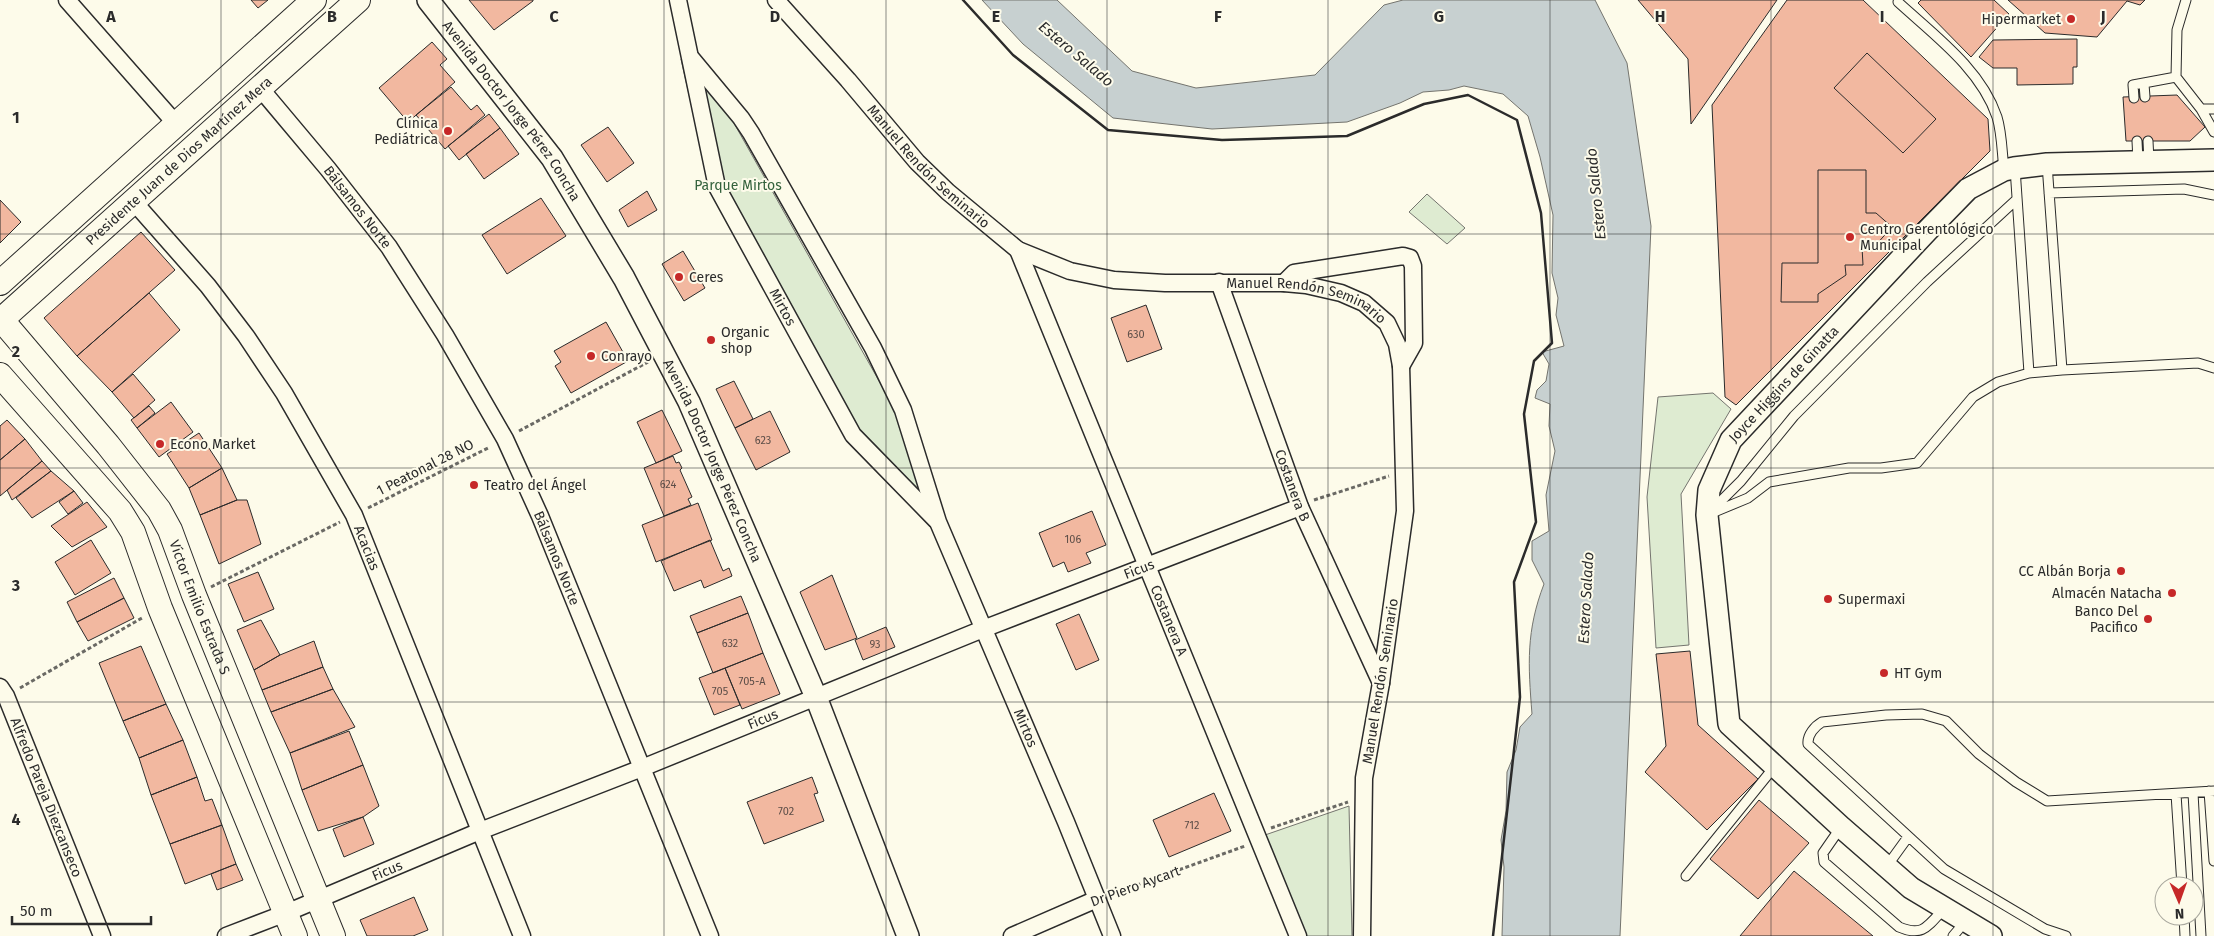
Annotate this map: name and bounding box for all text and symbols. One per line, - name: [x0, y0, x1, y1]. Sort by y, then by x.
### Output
- text: A: [105, 7, 116, 26]
- text: B: [327, 7, 337, 26]
- text: D: [770, 7, 780, 26]
- text: E: [992, 7, 1000, 26]
- text: F: [1214, 7, 1222, 26]
- text: G: [1434, 7, 1444, 26]
- text: H: [1655, 7, 1665, 26]
- text: I: [1880, 7, 1884, 26]
- text: J: [2099, 7, 2106, 26]
- place label: Hipermarket: [1981, 11, 2062, 28]
- marker: Hipermarket: [2065, 13, 2077, 25]
- water label: Estero Salado: [1035, 17, 1117, 91]
- street label: Avenida Doctor Jorge Pérez Concha: [438, 18, 584, 204]
- street label: Presidente Juan de Dios Martínez Mera: [82, 73, 276, 249]
- street label: Manuel Rendón Seminario: [863, 101, 993, 232]
- text: 1: [12, 108, 20, 127]
- place label: Clínica Pediátrica: [374, 115, 438, 148]
- marker: Clínica Pediátrica: [442, 125, 454, 137]
- water label: Estero Salado: [1582, 147, 1610, 241]
- street label: Bálsamos Norte: [320, 163, 395, 252]
- park label: Parque Mirtos: [694, 177, 782, 194]
- place label: Centro Gerentológico Municipal: [1860, 221, 1994, 254]
- marker: Centro Gerentológico Municipal: [1844, 231, 1856, 243]
- place label: Ceres: [689, 269, 724, 286]
- marker: Ceres: [673, 271, 685, 283]
- street label: Manuel Rendón Seminario: [1226, 275, 1389, 327]
- street label: Mirtos: [765, 286, 800, 329]
- street label: Joyce Higgins de Ginatta: [1725, 322, 1843, 446]
- place label: Organic shop: [721, 324, 770, 357]
- house number: 630: [1127, 328, 1145, 341]
- marker: Organic shop: [705, 334, 717, 346]
- text: 2: [12, 342, 20, 361]
- place label: Conrayo: [601, 348, 652, 365]
- marker: Conrayo: [585, 350, 597, 362]
- street label: Avenida Doctor Jorge Pérez Concha: [659, 356, 765, 565]
- house number: 623: [755, 434, 771, 447]
- place label: Econo Market: [170, 436, 256, 453]
- street label: 1 Peatonal 28 NO: [374, 436, 477, 499]
- marker: Econo Market: [154, 438, 166, 450]
- street label: Costanera B: [1271, 447, 1313, 524]
- place label: Teatro del Ángel: [484, 476, 586, 494]
- house number: 624: [660, 478, 677, 491]
- marker: Teatro del Ángel: [468, 479, 480, 491]
- street label: Bálsamos Norte: [530, 508, 583, 608]
- street label: Acacias: [350, 523, 383, 573]
- house number: 106: [1065, 533, 1082, 546]
- street label: Víctor Emilio Estrada S: [165, 538, 234, 677]
- water label: Estero Salado: [1575, 551, 1597, 645]
- street label: Ficus: [1121, 556, 1157, 583]
- place label: CC Albán Borja: [2019, 563, 2111, 580]
- marker: CC Albán Borja: [2115, 565, 2127, 577]
- text: 3: [11, 576, 20, 595]
- street label: Costanera A: [1147, 583, 1191, 658]
- place label: Almacén Natacha: [2052, 585, 2162, 602]
- marker: Almacén Natacha: [2166, 587, 2178, 599]
- place label: Supermaxi: [1838, 591, 1905, 608]
- marker: Supermaxi: [1822, 593, 1834, 605]
- street label: Manuel Rendón Seminario: [1359, 597, 1402, 765]
- place label: Banco Del Pacifico: [2075, 603, 2138, 636]
- marker: Banco Del Pacifico: [2142, 613, 2154, 625]
- house number: 632: [722, 637, 738, 650]
- house number: 93: [869, 638, 881, 651]
- place label: HT Gym: [1894, 665, 1942, 682]
- marker: HT Gym: [1878, 667, 1890, 679]
- house number: 705-A: [738, 675, 766, 688]
- house number: 705: [712, 685, 729, 698]
- street label: Ficus: [745, 705, 781, 733]
- street label: Mirtos: [1010, 706, 1041, 750]
- street label: Alfredo Pareja Diezcanseco: [7, 715, 86, 880]
- house number: 702: [778, 805, 794, 818]
- text: 4: [11, 810, 21, 829]
- house number: 712: [1185, 819, 1199, 832]
- street label: Ficus: [369, 857, 406, 885]
- street label: Dr Piero Aycart: [1088, 862, 1183, 911]
- north arrow: [2154, 876, 2204, 926]
- scale bar: [12, 894, 151, 926]
- text: 50 m: [20, 902, 53, 920]
- text: N: [2174, 905, 2184, 922]

